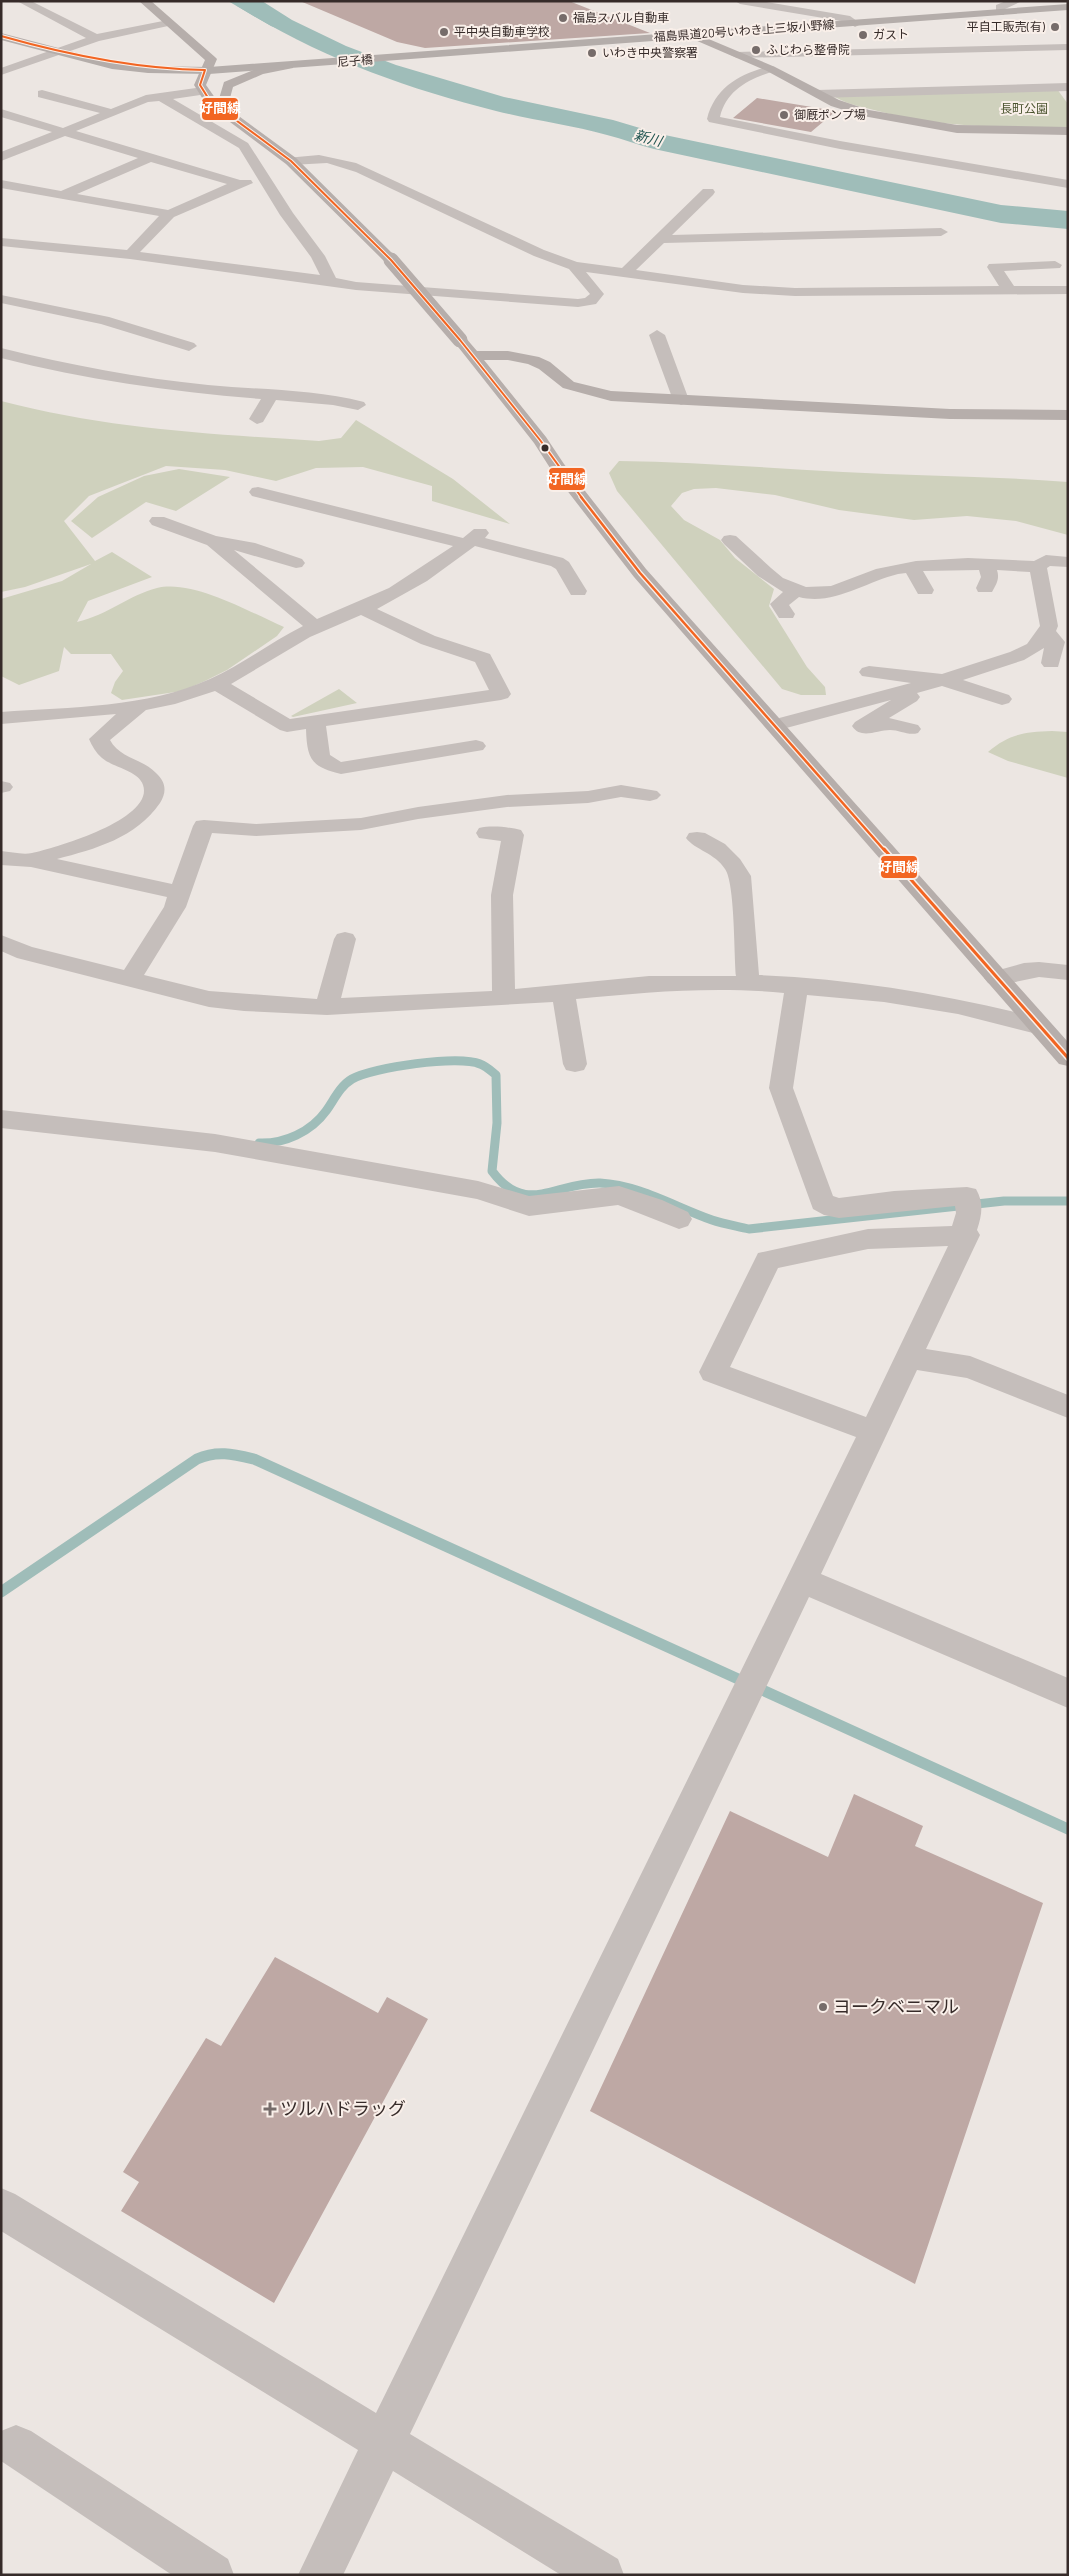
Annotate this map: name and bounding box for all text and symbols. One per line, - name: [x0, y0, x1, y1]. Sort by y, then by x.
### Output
- place label: 福島スバル自動車: [573, 10, 669, 24]
- marker: 福島スバル自動車: [557, 12, 569, 24]
- street label: 福島県道20号いわき上三坂小野線: [653, 17, 835, 43]
- place label: 平自工販売(有): [967, 19, 1046, 33]
- marker: 平自工販売(有): [1049, 21, 1061, 33]
- place label: 平中央自動車学校: [454, 24, 550, 38]
- marker: 平中央自動車学校: [438, 26, 450, 38]
- place label: ガスト: [873, 27, 909, 41]
- marker: ガスト: [857, 29, 869, 41]
- place label: ふじわら整骨院: [766, 42, 850, 56]
- marker: ふじわら整骨院: [750, 44, 762, 56]
- place label: いわき中央警察署: [602, 45, 698, 59]
- marker: いわき中央警察署: [586, 47, 598, 59]
- street label: 尼子橋: [336, 51, 373, 69]
- line badge: 好間線: [201, 97, 239, 121]
- text: 好間線: [199, 99, 241, 116]
- park label: 長町公園: [1000, 101, 1048, 115]
- place label: 御厩ポンプ場: [794, 107, 866, 121]
- marker: 御厩ポンプ場: [778, 109, 790, 121]
- water label: 新川: [632, 126, 666, 150]
- unlabelled marker: [540, 443, 550, 453]
- line badge: 好間線: [548, 467, 586, 491]
- text: 好間線: [546, 470, 588, 487]
- line badge: 好間線: [880, 855, 918, 879]
- text: 好間線: [878, 858, 920, 875]
- place label: ヨークベニマル: [833, 1995, 959, 2017]
- marker: ヨークベニマル: [817, 2001, 829, 2013]
- place label: ツルハドラッグ: [280, 2097, 406, 2119]
- marker: ツルハドラッグ: [264, 2103, 276, 2115]

